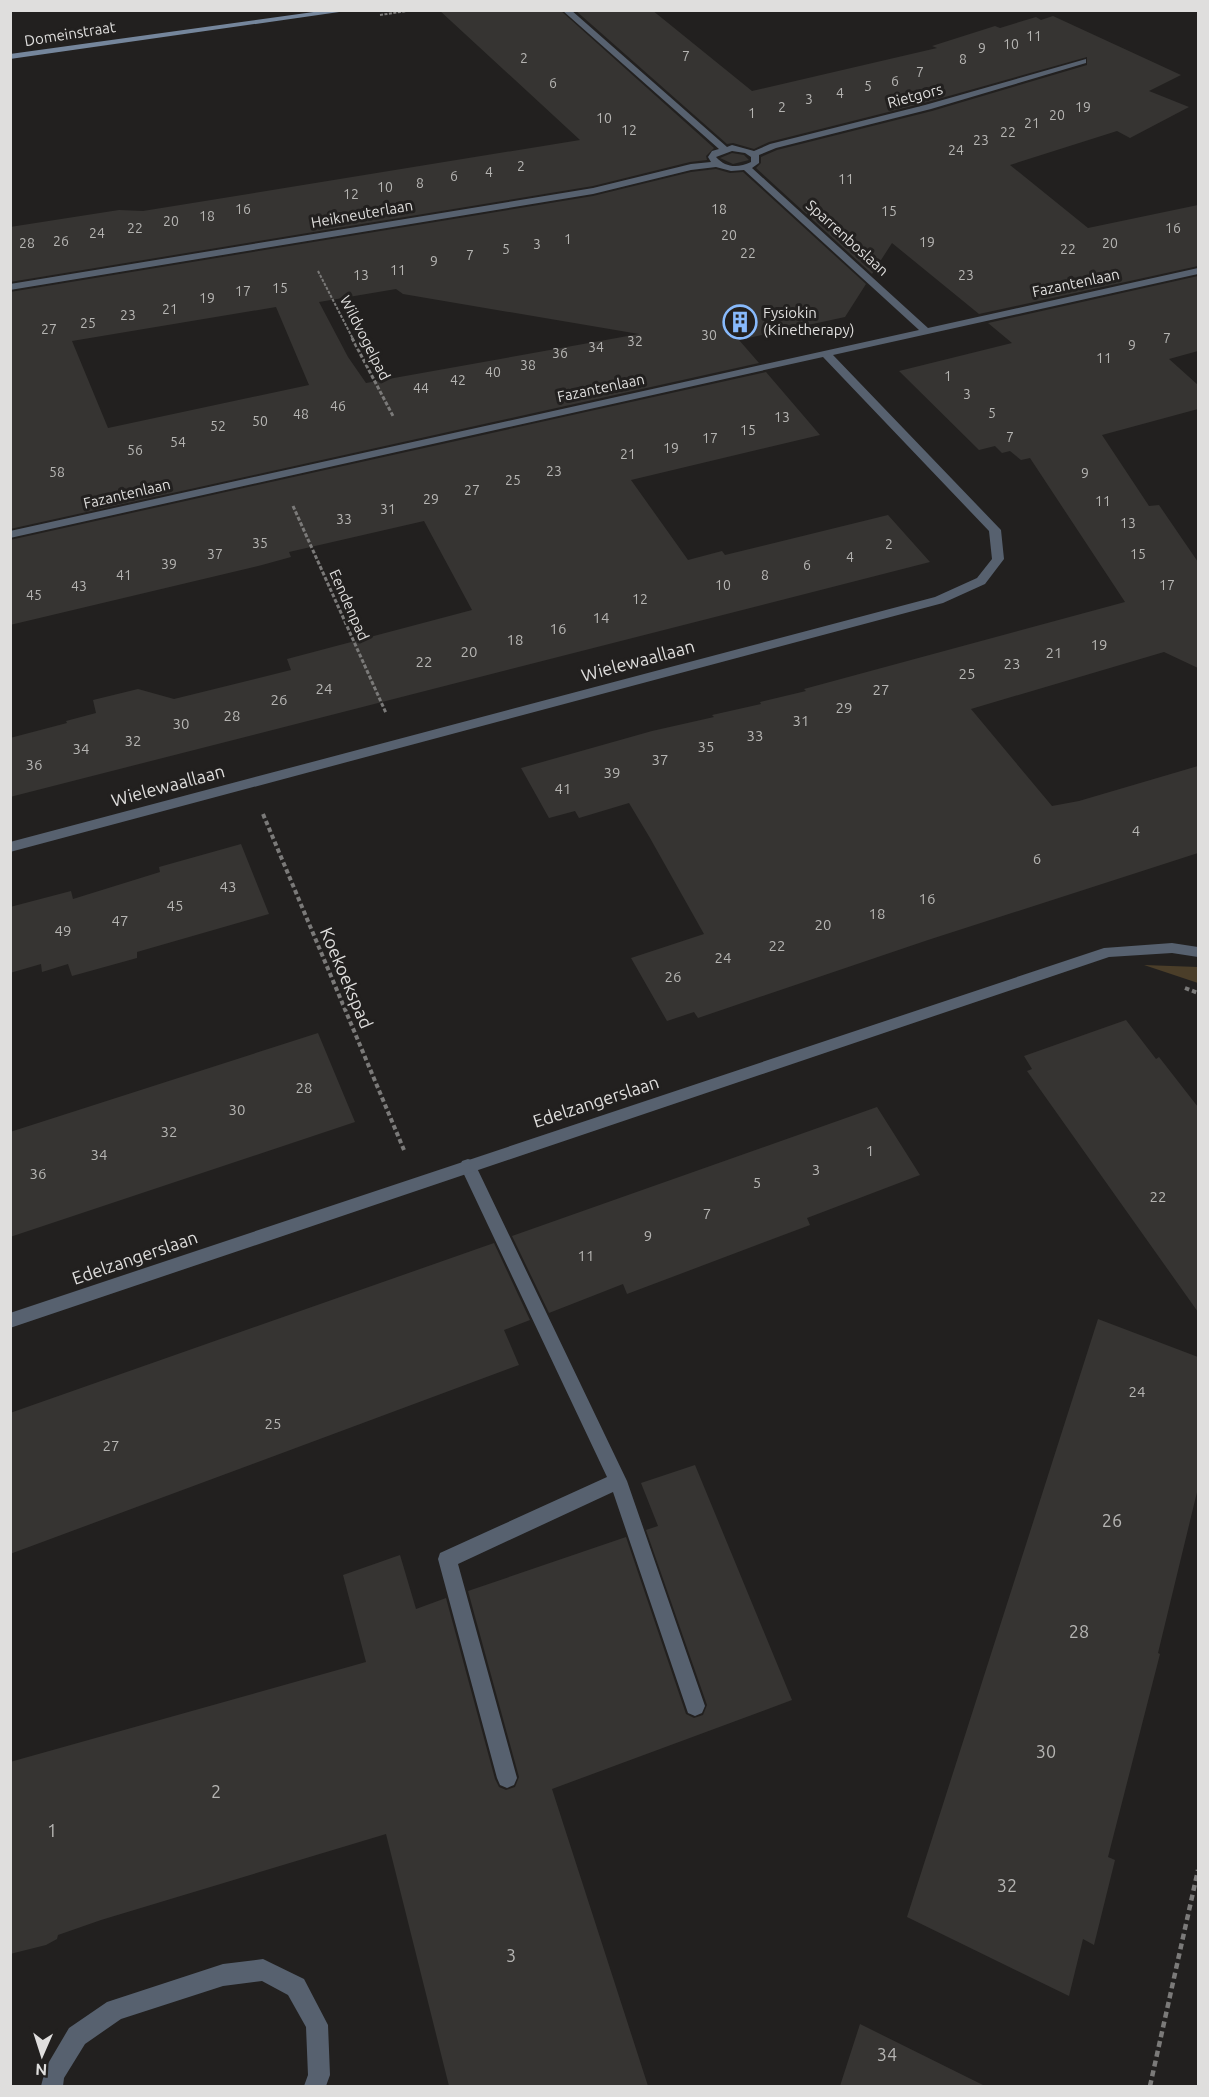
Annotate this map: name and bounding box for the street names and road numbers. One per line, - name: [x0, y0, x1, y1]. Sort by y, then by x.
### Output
- street label: Domeinstraat: [23, 18, 117, 49]
- street label: Rietgors: [885, 80, 944, 111]
- street label: Heikneuterlaan: [310, 196, 414, 231]
- street label: Sparrenboslaan: [803, 196, 892, 279]
- street label: Fazantenlaan: [1031, 265, 1121, 300]
- street label: Wildvogelpad: [337, 293, 394, 383]
- street label: Fazantenlaan: [556, 370, 646, 405]
- street label: Fazantenlaan: [82, 475, 172, 512]
- street label: Eendenpad: [326, 567, 373, 643]
- street label: Wielewaallaan: [579, 635, 697, 685]
- street label: Wielewaallaan: [109, 760, 227, 810]
- street label: Koekoekspad: [317, 924, 377, 1031]
- street label: Edelzangerslaan: [530, 1071, 661, 1131]
- street label: Edelzangerslaan: [69, 1226, 200, 1288]

